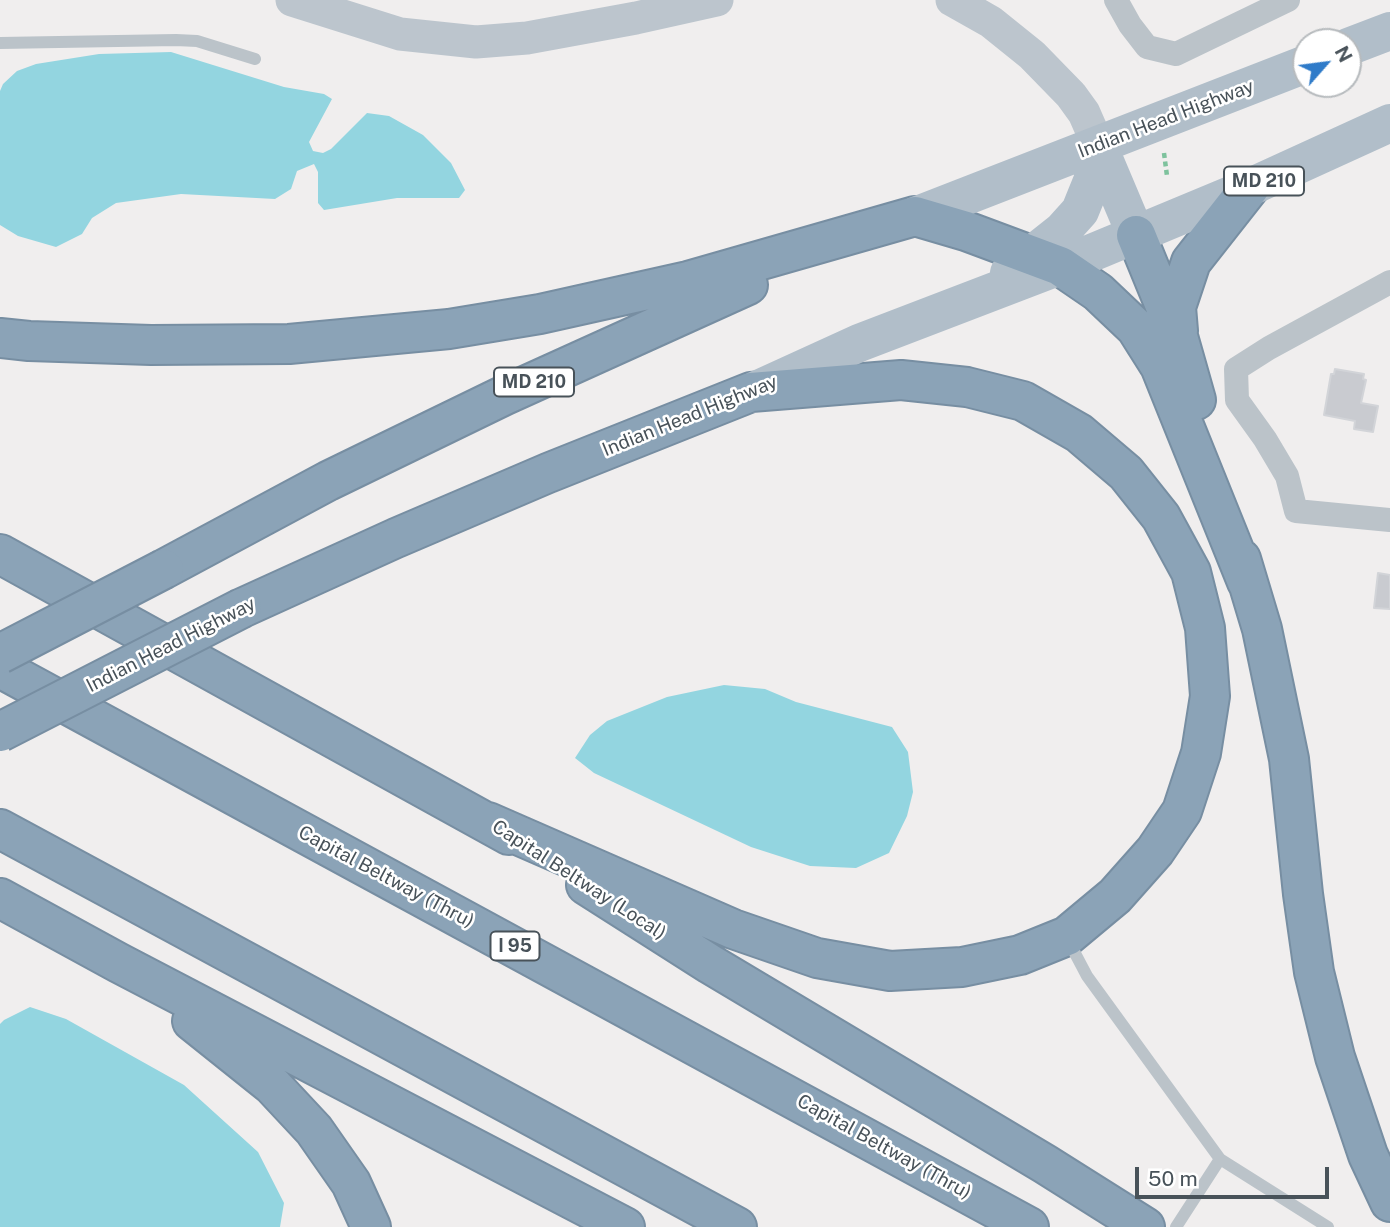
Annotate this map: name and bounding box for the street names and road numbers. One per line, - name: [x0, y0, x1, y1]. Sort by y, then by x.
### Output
- street label: Indian Head Highway: [1075, 75, 1257, 163]
- road number: MD 210: [1224, 166, 1304, 196]
- road number: MD 210: [494, 368, 574, 396]
- street label: Indian Head Highway: [599, 370, 781, 462]
- street label: Indian Head Highway: [83, 592, 259, 698]
- street label: Capital Beltway (Local): [488, 815, 670, 945]
- street label: Capital Beltway (Thru): [294, 821, 478, 933]
- road number: I 95: [490, 931, 540, 960]
- street label: Capital Beltway (Thru): [793, 1090, 975, 1204]

